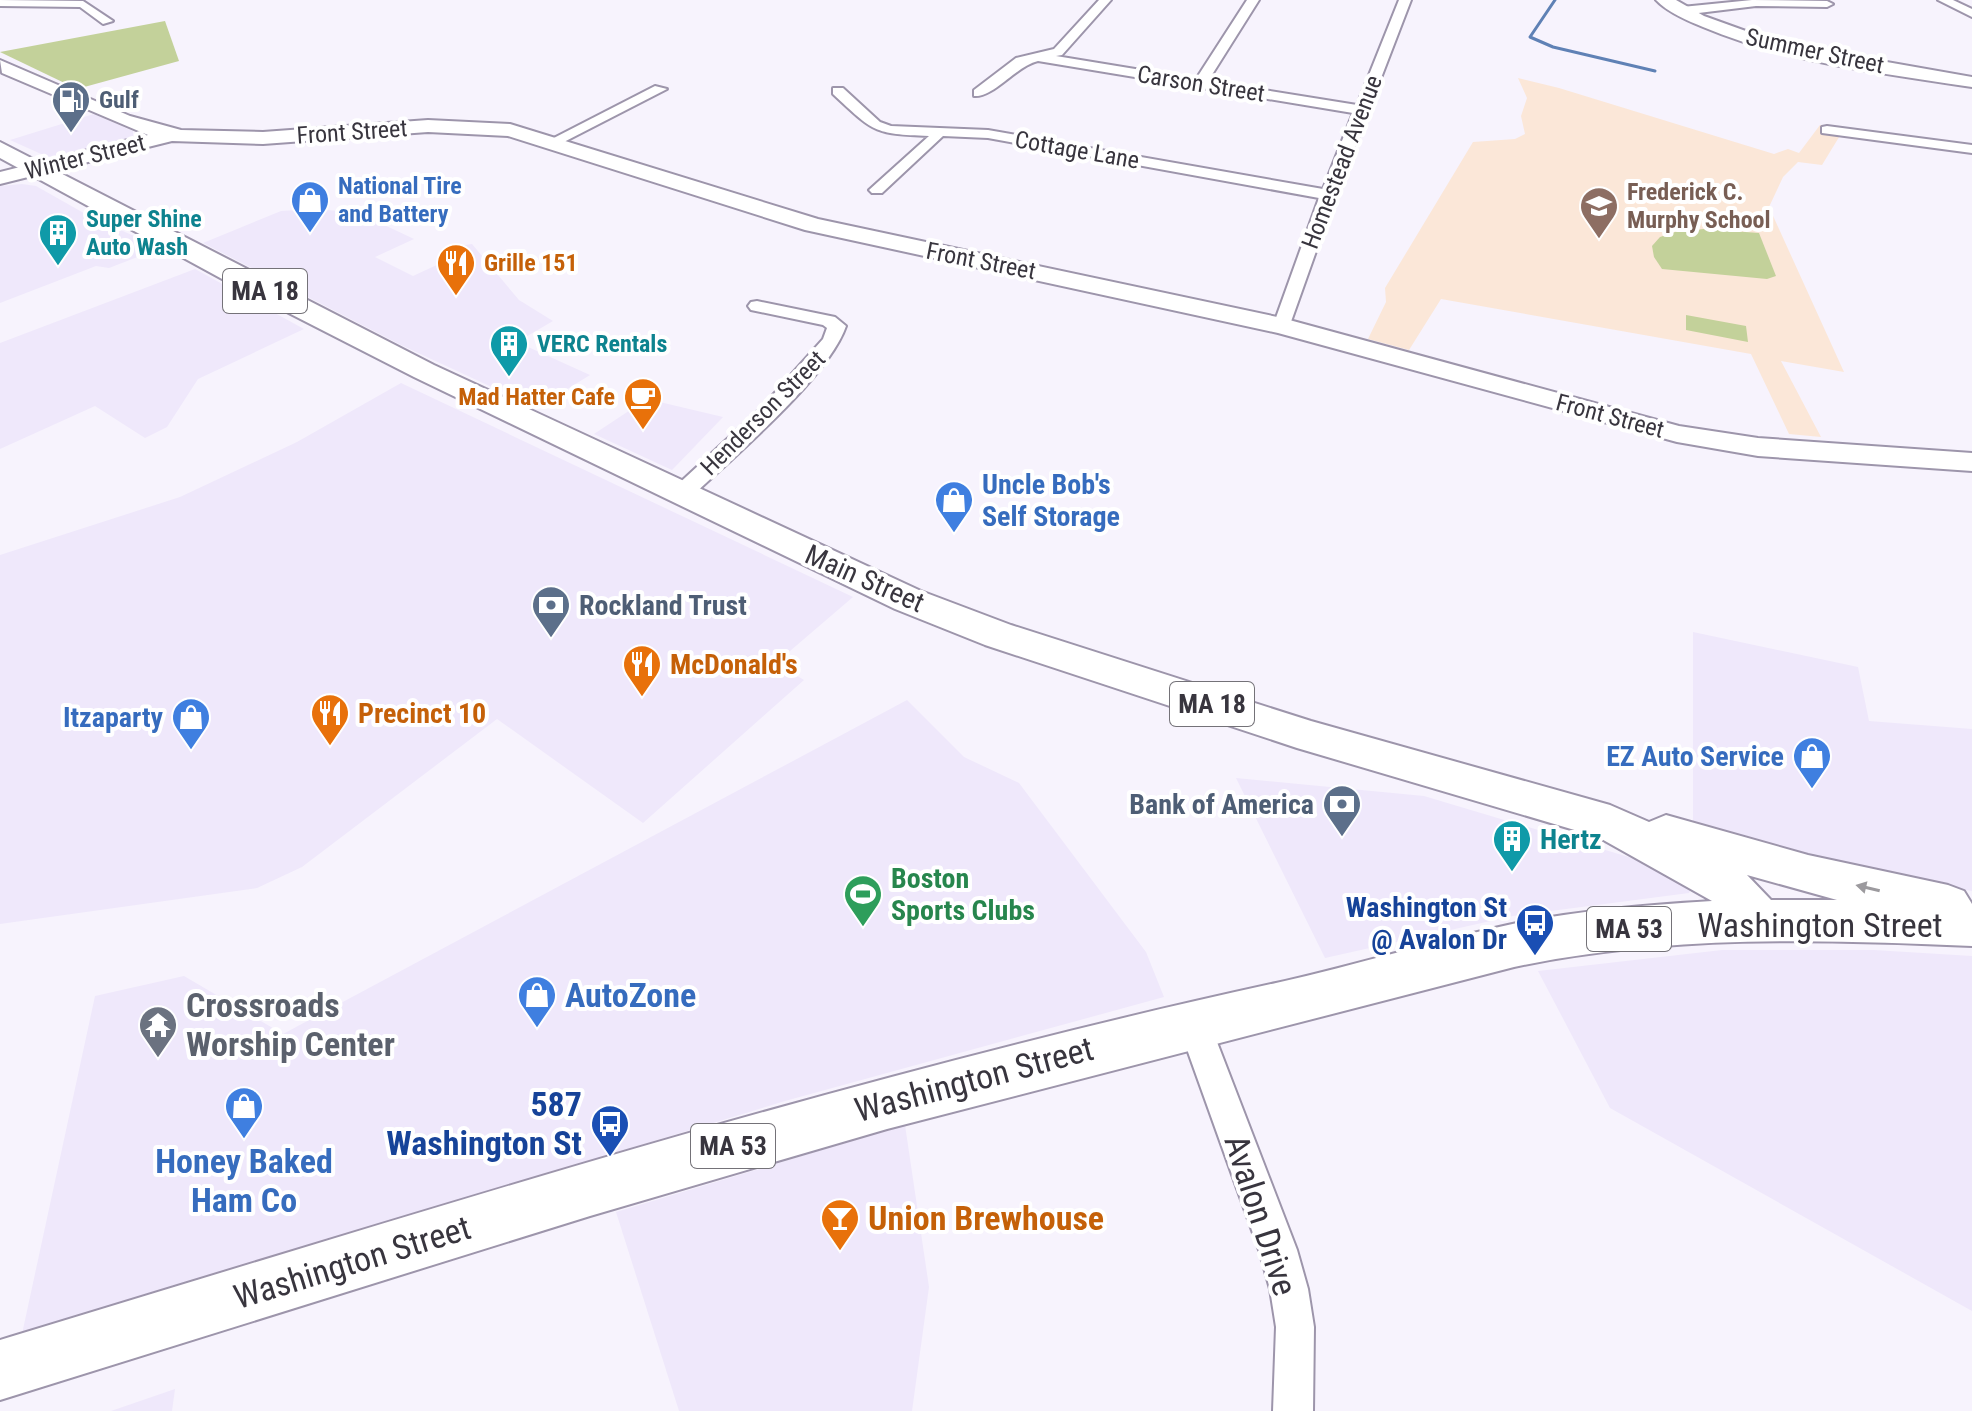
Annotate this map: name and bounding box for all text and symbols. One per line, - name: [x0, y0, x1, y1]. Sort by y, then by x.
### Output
- street label: Summer Street: [1743, 23, 1887, 79]
- street label: Carson Street: [1135, 60, 1267, 108]
- street label: Homestead Avenue: [1296, 71, 1388, 253]
- fuel station icon: Gulf: [50, 79, 92, 134]
- place label: Gulf: [99, 86, 139, 114]
- street label: Front Street: [296, 114, 408, 150]
- street label: Cottage Lane: [1013, 125, 1141, 175]
- street label: Winter Street: [22, 129, 148, 185]
- place label: National Tire and Battery: [338, 172, 462, 228]
- place label: Frederick C. Murphy School: [1627, 178, 1771, 234]
- shop icon: National Tire and Battery: [289, 179, 331, 234]
- school or university icon: Frederick C. Murphy School: [1578, 185, 1620, 240]
- place label: Super Shine Auto Wash: [86, 205, 202, 261]
- building icon: Super Shine Auto Wash: [37, 212, 79, 267]
- street label: Front Street: [924, 237, 1038, 285]
- restaurant icon: Grille 151: [435, 242, 477, 297]
- place label: Grille 151: [484, 249, 578, 277]
- road number: MA 18: [223, 269, 307, 313]
- building icon: VERC Rentals: [488, 323, 530, 378]
- place label: VERC Rentals: [537, 330, 667, 358]
- street label: Henderson Street: [695, 345, 831, 481]
- cafe icon: Mad Hatter Cafe: [622, 376, 664, 431]
- place label: Mad Hatter Cafe: [458, 383, 615, 411]
- street label: Front Street: [1553, 388, 1667, 444]
- place label: Uncle Bob's Self Storage: [982, 468, 1120, 533]
- shop icon: Uncle Bob's Self Storage: [933, 479, 975, 534]
- street label: Main Street: [800, 538, 929, 619]
- bank icon: Rockland Trust: [530, 584, 572, 639]
- place label: Rockland Trust: [579, 589, 747, 622]
- restaurant icon: McDonald's: [621, 643, 663, 698]
- place label: McDonald's: [670, 648, 798, 681]
- road number: MA 18: [1170, 682, 1254, 726]
- restaurant icon: Precinct 10: [309, 692, 351, 747]
- shop icon: Itzaparty: [170, 696, 212, 751]
- place label: Precinct 10: [358, 697, 486, 730]
- place label: Itzaparty: [63, 701, 164, 734]
- shop icon: EZ Auto Service: [1791, 735, 1833, 790]
- place label: EZ Auto Service: [1606, 740, 1784, 773]
- bank icon: Bank of America: [1321, 783, 1363, 838]
- place label: Bank of America: [1129, 788, 1314, 821]
- building icon: Hertz: [1491, 818, 1533, 873]
- place label: Hertz: [1540, 823, 1602, 856]
- place label: Boston Sports Clubs: [891, 862, 1035, 927]
- sports icon: Boston Sports Clubs: [842, 873, 884, 928]
- one-way arrow: [1856, 881, 1881, 894]
- place label: Washington St @ Avalon Dr: [1346, 891, 1507, 956]
- bus stop icon: Washington St @ Avalon Dr: [1514, 902, 1556, 957]
- street label: Washington Street: [1697, 905, 1943, 945]
- road number: MA 53: [1587, 907, 1671, 951]
- shop icon: AutoZone: [516, 974, 558, 1029]
- place label: AutoZone: [565, 975, 696, 1015]
- place label: Crossroads Worship Center: [186, 985, 395, 1064]
- temple icon: Crossroads Worship Center: [137, 1004, 179, 1059]
- street label: Washington Street: [850, 1028, 1098, 1130]
- place label: 587 Washington St: [386, 1084, 582, 1163]
- shop icon: Honey Baked Ham Co: [223, 1085, 265, 1140]
- bus stop icon: 587 Washington St: [589, 1103, 631, 1158]
- road number: MA 53: [691, 1124, 775, 1168]
- street label: Avalon Drive: [1216, 1130, 1306, 1300]
- place label: Honey Baked Ham Co: [155, 1141, 333, 1220]
- bar icon: Union Brewhouse: [819, 1197, 861, 1252]
- place label: Union Brewhouse: [868, 1198, 1104, 1238]
- street label: Washington Street: [229, 1207, 475, 1317]

